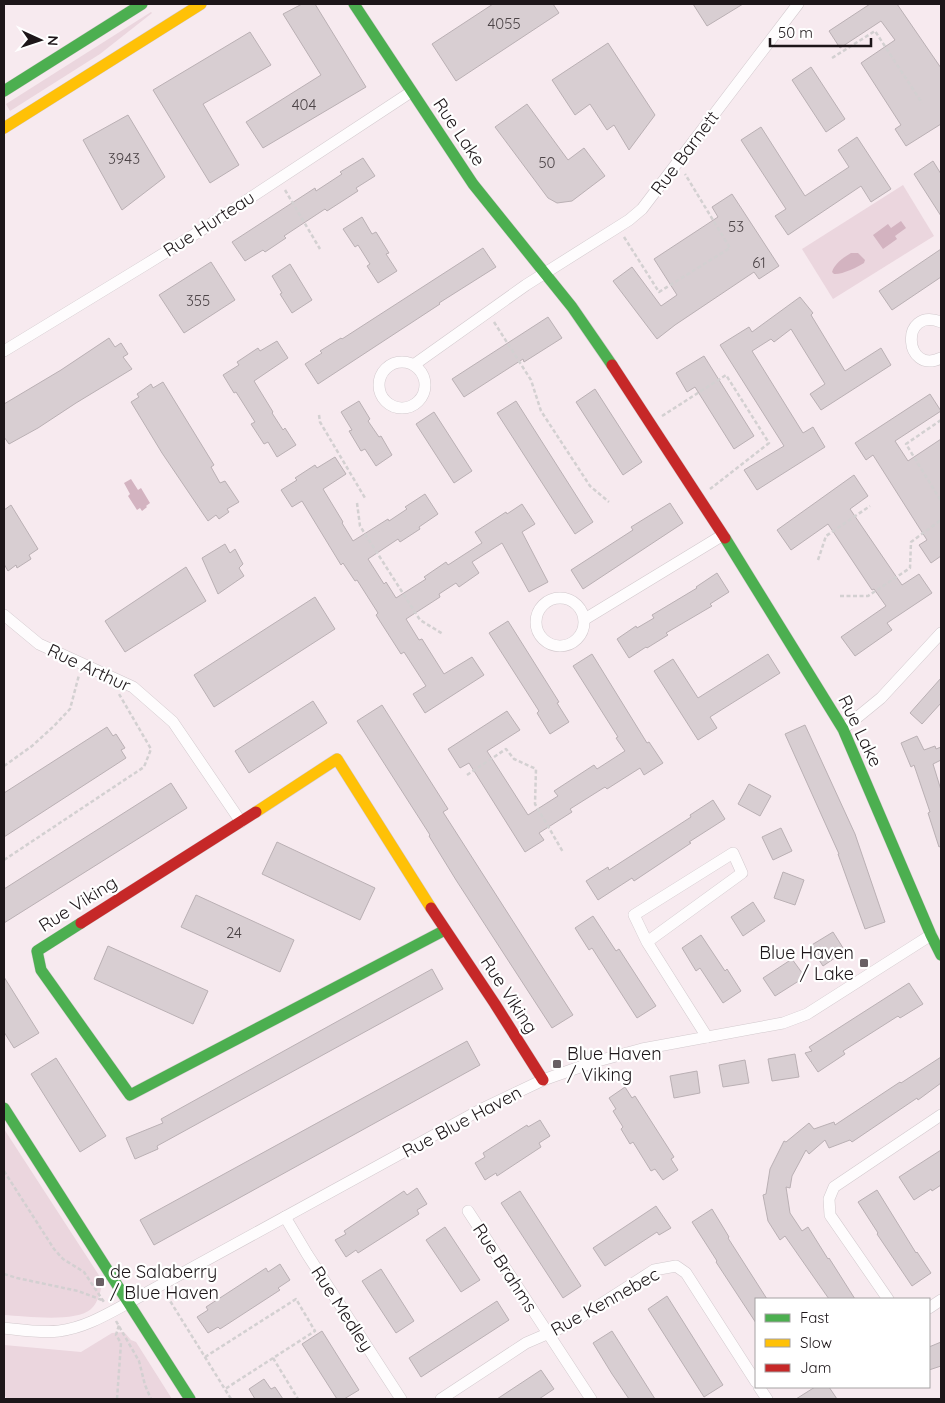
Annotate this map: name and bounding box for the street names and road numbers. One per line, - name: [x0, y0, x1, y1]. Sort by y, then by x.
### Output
- street label: Rue Lake: [428, 93, 491, 170]
- street label: Rue Barnett: [645, 106, 724, 199]
- street label: Rue Hurteau: [159, 185, 259, 262]
- street label: Rue Arthur: [44, 638, 135, 697]
- street label: Rue Lake: [833, 691, 888, 770]
- street label: Rue Viking: [34, 870, 121, 937]
- street label: Rue Viking: [476, 951, 543, 1038]
- street label: Rue Blue Haven: [398, 1080, 525, 1163]
- street label: Rue Brahms: [468, 1219, 543, 1317]
- street label: Rue Medley: [306, 1262, 379, 1356]
- street label: Rue Kennebec: [546, 1262, 663, 1341]

